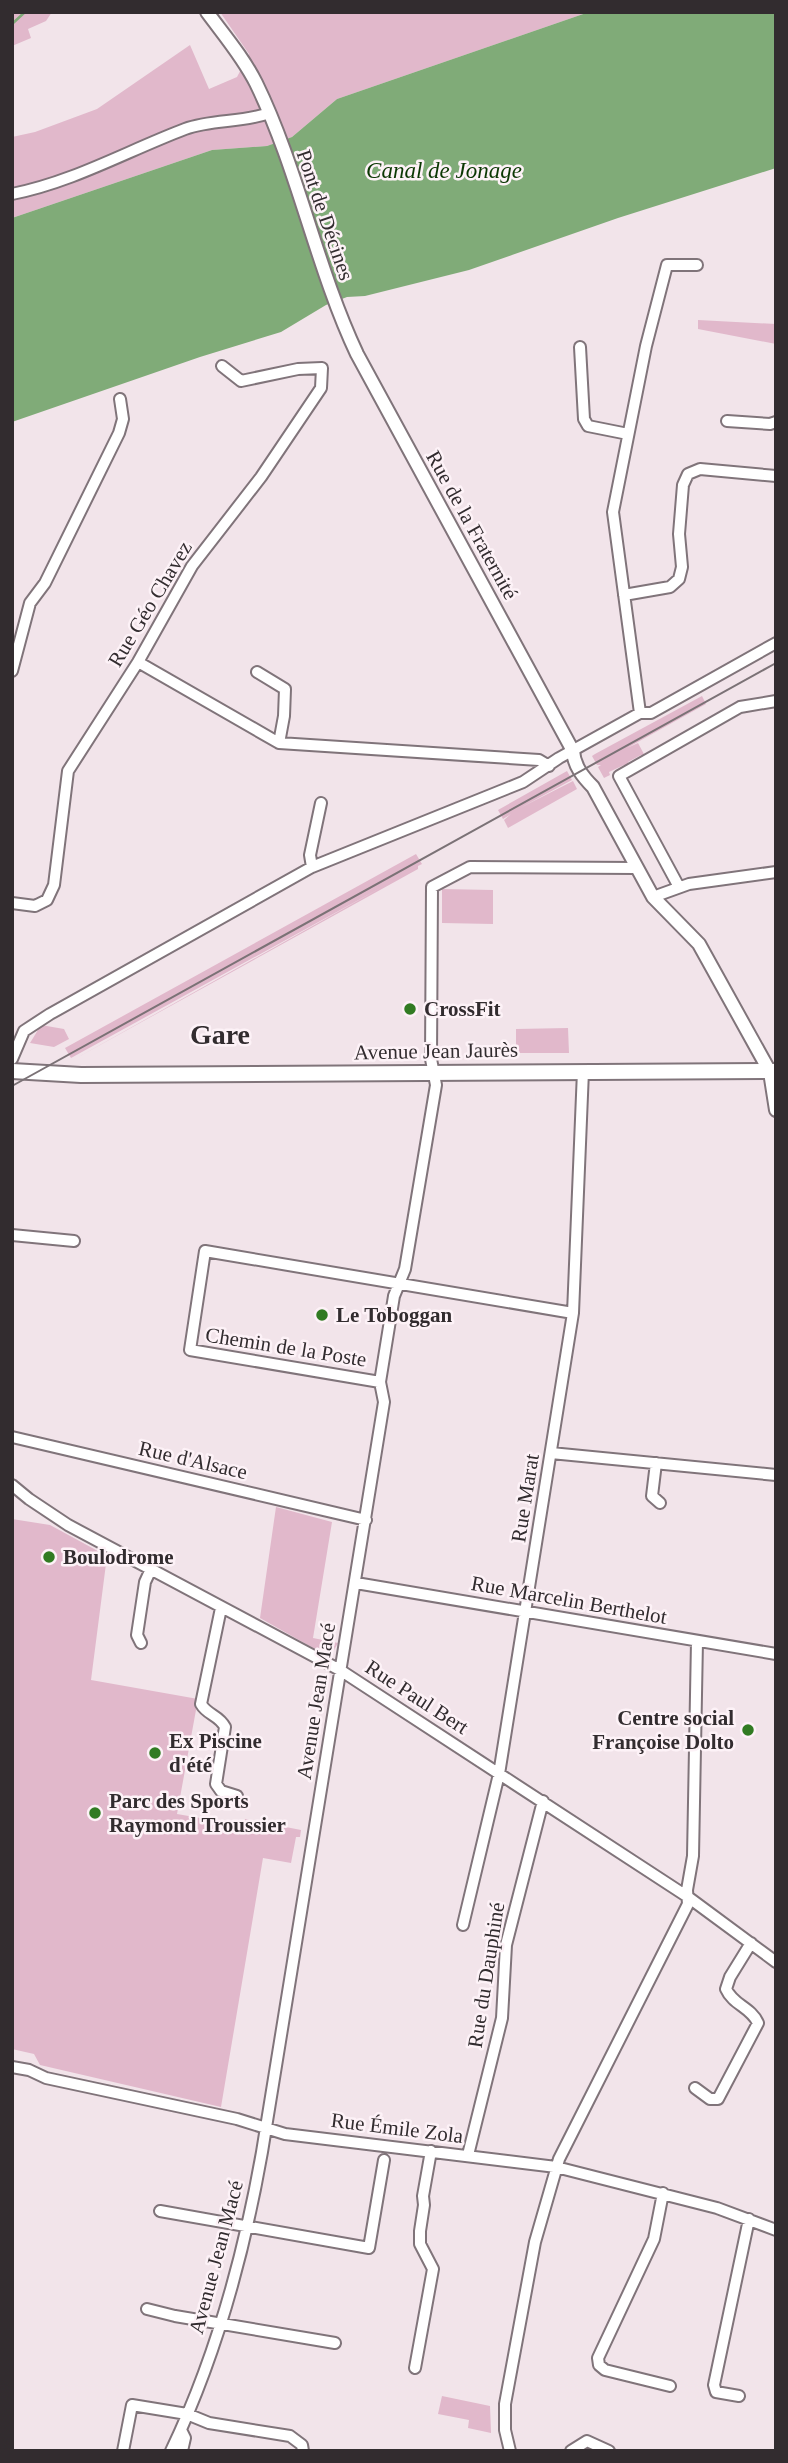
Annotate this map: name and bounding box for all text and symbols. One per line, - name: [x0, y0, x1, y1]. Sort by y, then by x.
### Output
- street label: Pont de Décines: [291, 147, 359, 283]
- water label: Canal de Jonage: [366, 158, 522, 183]
- street label: Rue de la Fraternité: [421, 447, 523, 603]
- street label: Rue Géo Chavez: [103, 537, 197, 671]
- place label: CrossFit: [424, 997, 501, 1021]
- marker: CrossFit: [402, 1001, 418, 1017]
- district label: Gare: [190, 1019, 250, 1050]
- street label: Avenue Jean Jaurès: [354, 1038, 518, 1064]
- place label: Le Toboggan: [336, 1303, 452, 1327]
- marker: Le Toboggan: [314, 1307, 330, 1323]
- street label: Chemin de la Poste: [204, 1322, 368, 1372]
- street label: Rue d'Alsace: [136, 1436, 250, 1484]
- street label: Rue Marat: [506, 1452, 544, 1544]
- place label: Boulodrome: [63, 1545, 173, 1569]
- marker: Boulodrome: [41, 1549, 57, 1565]
- street label: Rue Marcelin Berthelot: [469, 1571, 669, 1629]
- street label: Avenue Jean Macé: [292, 1621, 340, 1781]
- street label: Rue Paul Bert: [361, 1655, 473, 1739]
- place label: Centre social Françoise Dolto: [592, 1706, 734, 1754]
- marker: Centre social Françoise Dolto: [740, 1722, 756, 1738]
- place label: Ex Piscine d'été: [169, 1729, 262, 1777]
- marker: Ex Piscine d'été: [147, 1745, 163, 1761]
- place label: Parc des Sports Raymond Troussier: [109, 1789, 286, 1837]
- marker: Parc des Sports Raymond Troussier: [87, 1805, 103, 1821]
- street label: Rue du Dauphiné: [463, 1901, 509, 2049]
- street label: Rue Émile Zola: [330, 2108, 465, 2148]
- street label: Avenue Jean Macé: [184, 2177, 248, 2337]

